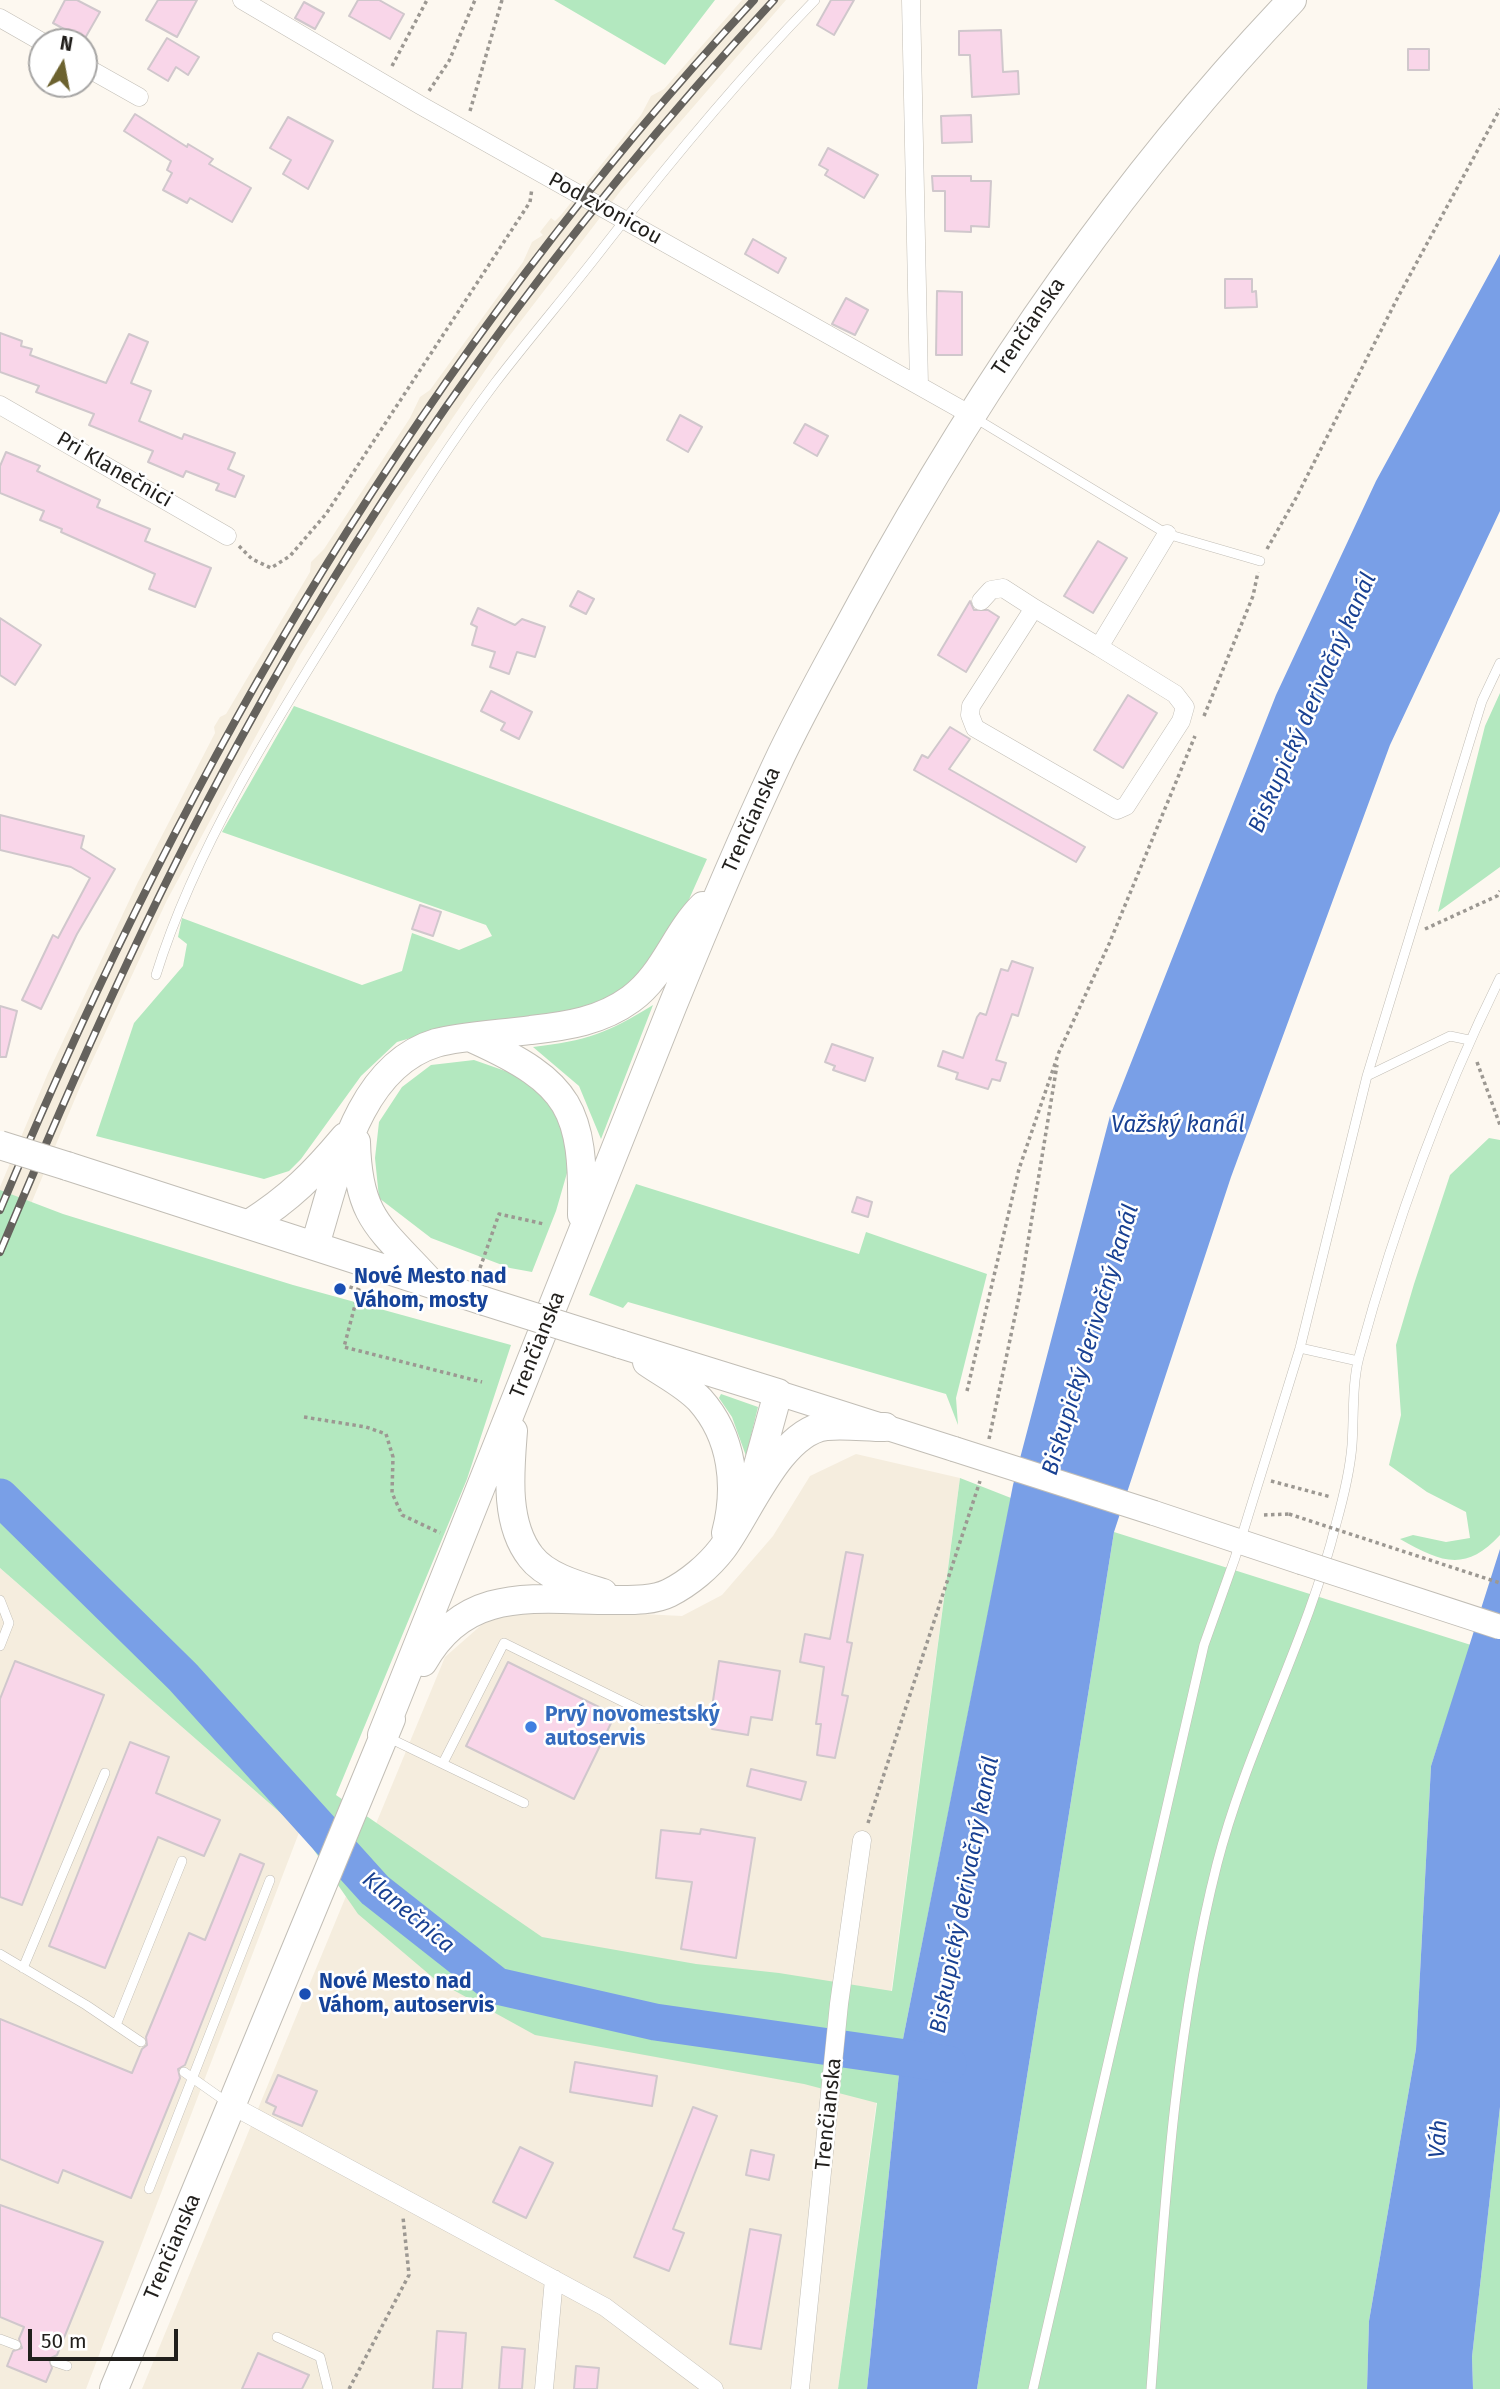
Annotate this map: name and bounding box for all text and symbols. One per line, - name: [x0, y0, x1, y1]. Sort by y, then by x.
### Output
- north arrow: [28, 28, 98, 98]
- text: N: [58, 31, 75, 56]
- street label: Pod zvonicou: [544, 167, 666, 251]
- street label: Trenčianska: [987, 273, 1071, 381]
- street label: Pri Klanečnici: [52, 427, 176, 513]
- water label: Biskupický derivačný kanál: [1243, 569, 1383, 837]
- street label: Trenčianska: [718, 763, 786, 877]
- water label: Važský kanál: [1111, 1112, 1245, 1140]
- water label: Biskupický derivačný kanál: [1037, 1201, 1145, 1479]
- place label: Nové Mesto nad Váhom, mosty: [354, 1264, 507, 1314]
- marker: Nové Mesto nad Váhom, mosty: [332, 1281, 348, 1297]
- street label: Trenčianska: [505, 1288, 571, 1402]
- place label: Prvý novomestský autoservis: [545, 1702, 720, 1752]
- marker: Prvý novomestský autoservis: [523, 1719, 539, 1735]
- water label: Biskupický derivačný kanál: [925, 1754, 1005, 2036]
- water label: Klanečnica: [356, 1866, 460, 1960]
- place label: Nové Mesto nad Váhom, autoservis: [319, 1969, 494, 2019]
- marker: Nové Mesto nad Váhom, autoservis: [297, 1986, 313, 2002]
- street label: Trenčianska: [811, 2057, 847, 2171]
- water label: Váh: [1424, 2119, 1454, 2159]
- street label: Trenčianska: [139, 2190, 207, 2304]
- scale bar: [32, 2316, 182, 2360]
- text: 50 m: [41, 2328, 87, 2354]

